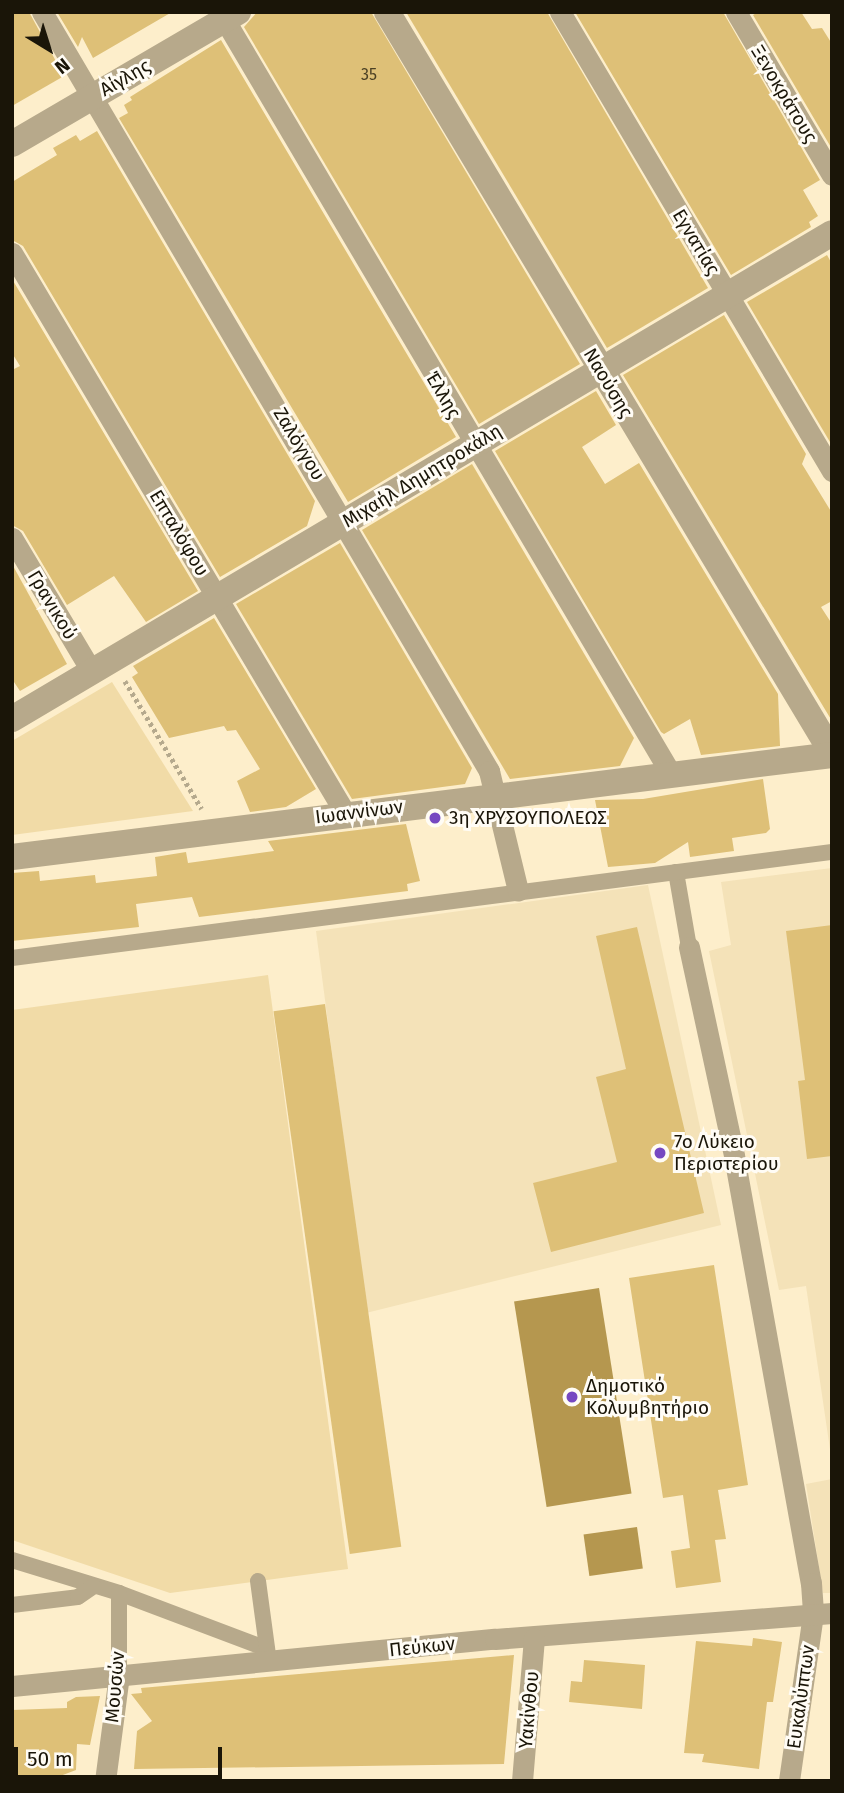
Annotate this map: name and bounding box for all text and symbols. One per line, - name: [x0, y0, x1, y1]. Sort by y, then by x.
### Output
- north arrow: [14, 14, 84, 84]
- street label: Ξενοκράτους: [746, 41, 822, 147]
- text: N: [50, 53, 74, 79]
- street label: Αίγλης: [96, 55, 154, 101]
- house number: 35: [361, 65, 377, 85]
- street label: Εγνατίας: [667, 205, 725, 279]
- street label: Ναούσης: [578, 344, 638, 422]
- street label: Έλλης: [421, 367, 465, 423]
- street label: Ζαλόγγου: [268, 403, 330, 485]
- street label: Μιχαήλ Δημητροκάλη: [338, 419, 506, 533]
- street label: Επταλόφου: [144, 486, 214, 580]
- street label: Γρανικού: [22, 566, 82, 644]
- street label: Ιωαννίνων: [314, 795, 404, 829]
- place label: 3η ΧΡΥΣΟΥΠΟΛΕΩΣ: [449, 807, 607, 829]
- marker: 3η ΧΡΥΣΟΥΠΟΛΕΩΣ: [427, 810, 443, 826]
- place label: 7ο Λύκειο Περιστερίου: [674, 1131, 779, 1175]
- marker: 7ο Λύκειο Περιστερίου: [652, 1145, 668, 1161]
- place label: Δημοτικό Κολυμβητήριο: [586, 1375, 709, 1419]
- marker: Δημοτικό Κολυμβητήριο: [564, 1389, 580, 1405]
- street label: Πεύκων: [388, 1632, 456, 1662]
- street label: Ευκαλύπτων: [782, 1643, 820, 1751]
- street label: Μουσών: [101, 1650, 129, 1724]
- street label: Υακίνθου: [514, 1670, 544, 1750]
- scale bar: [18, 1734, 226, 1778]
- text: 50 m: [27, 1746, 73, 1772]

